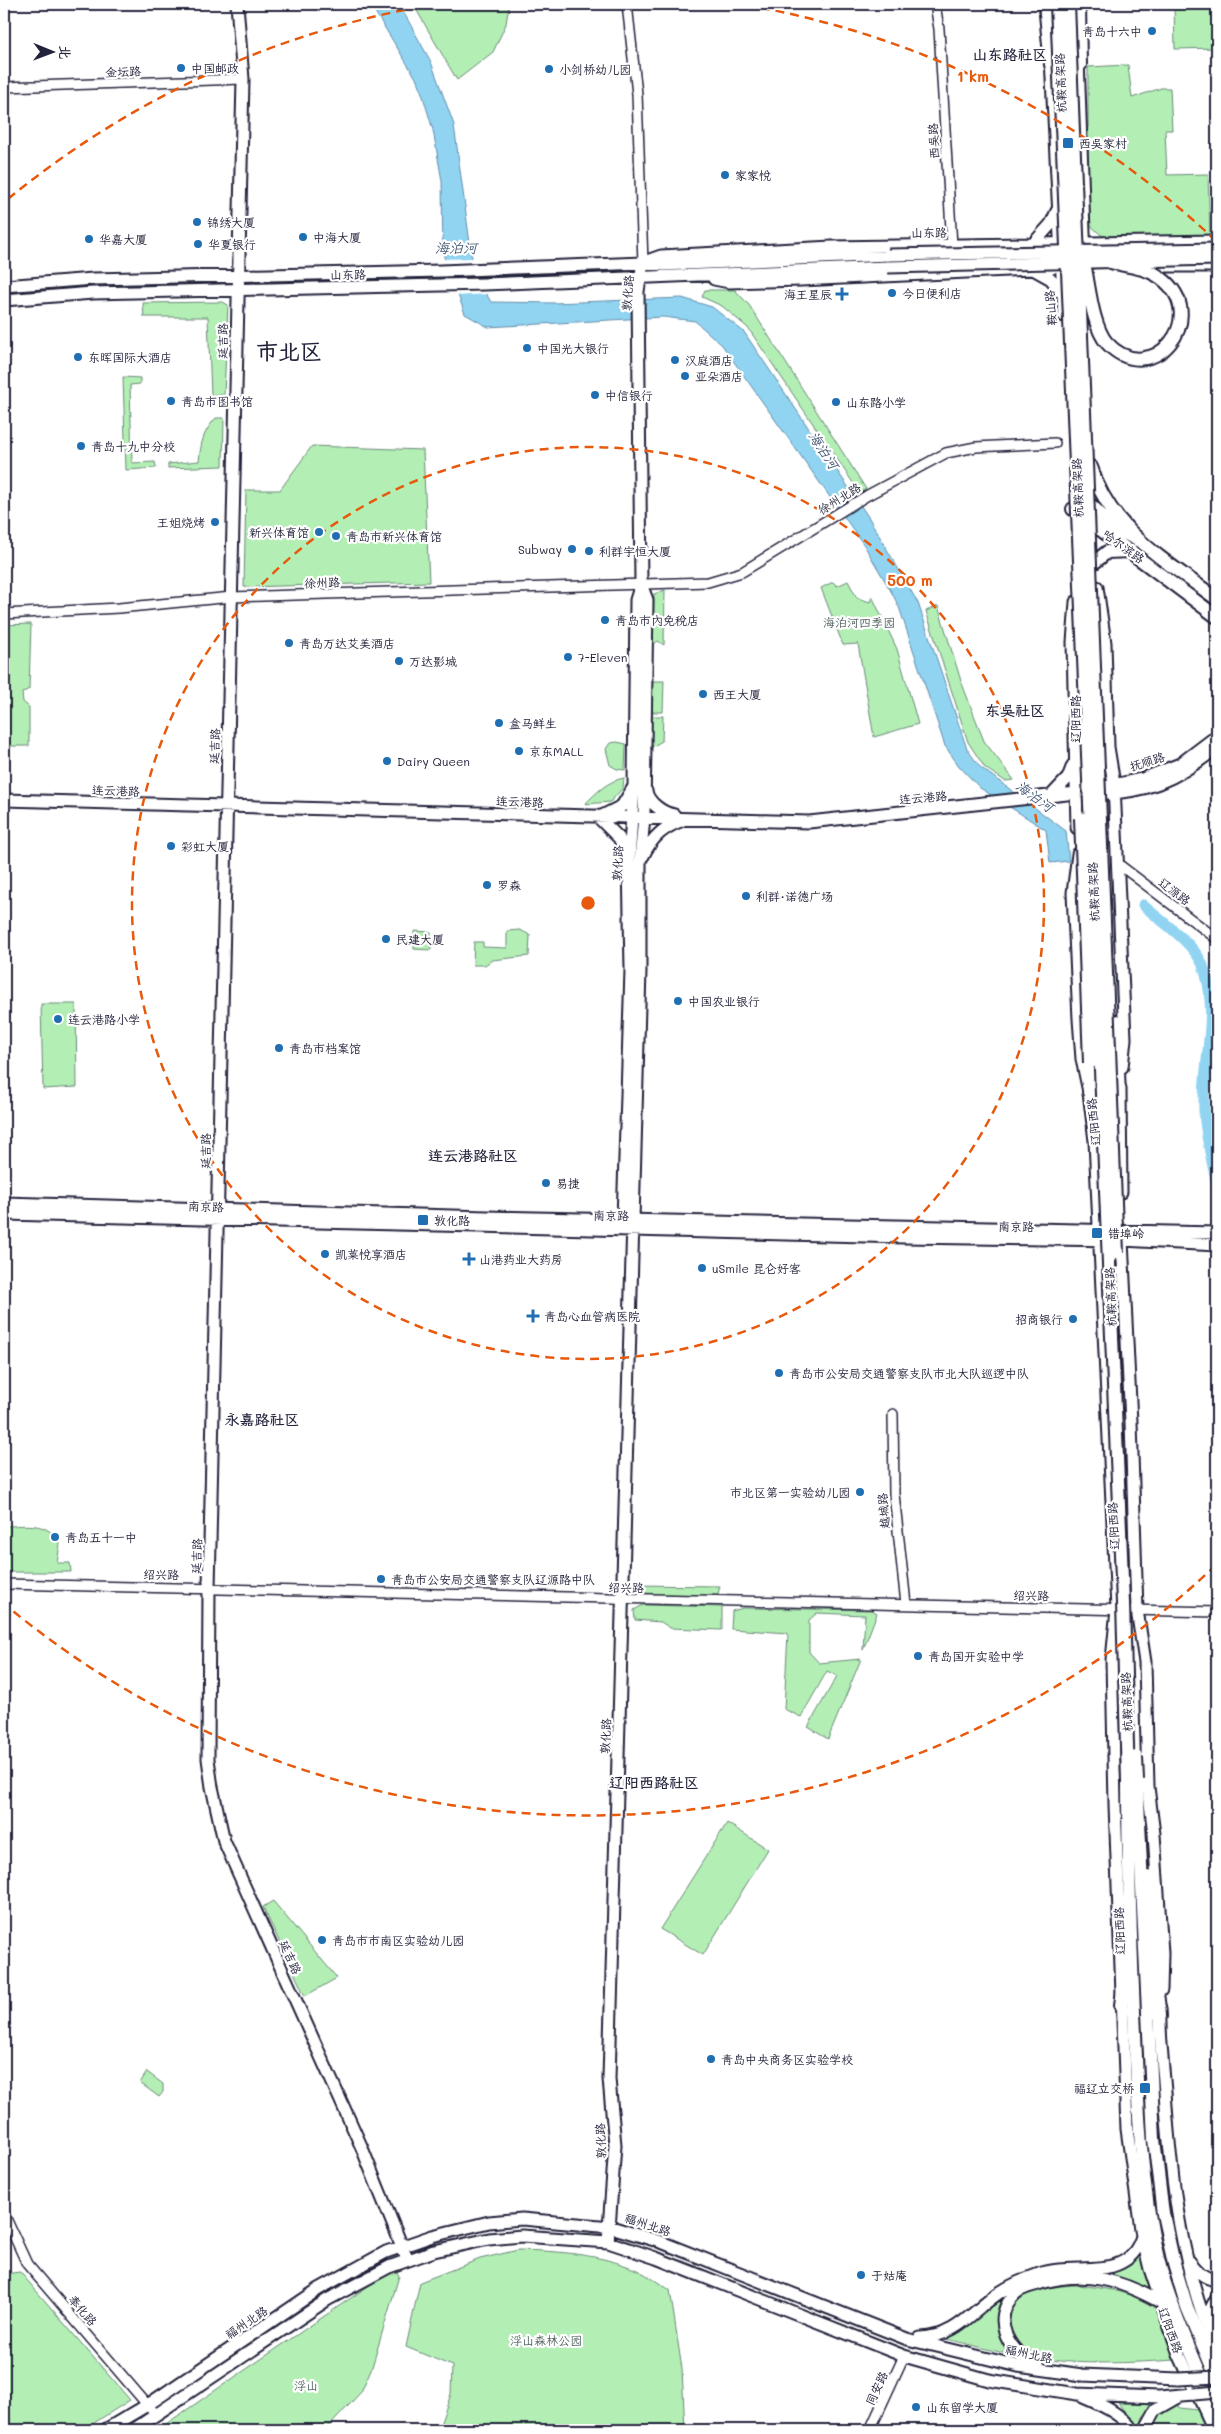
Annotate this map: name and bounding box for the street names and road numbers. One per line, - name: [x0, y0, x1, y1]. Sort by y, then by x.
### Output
- street label: 杭鞍高架路: [1051, 53, 1069, 113]
- street label: 金坛路: [105, 62, 141, 80]
- street label: 西吴路: [924, 123, 942, 159]
- street label: 山东路: [911, 224, 947, 240]
- street label: 山东路: [330, 266, 366, 282]
- street label: 敦化路: [618, 274, 636, 312]
- street label: 鞍山路: [1041, 289, 1059, 327]
- street label: 延吉路: [214, 323, 230, 359]
- street label: 杭鞍高架路: [1068, 458, 1086, 518]
- street label: 徐州北路: [814, 478, 864, 518]
- street label: 哈尔滨路: [1100, 525, 1148, 567]
- street label: 徐州路: [304, 573, 340, 591]
- street label: 辽阳西路: [1067, 695, 1083, 743]
- street label: 延吉路: [205, 728, 223, 764]
- street label: 抚顺路: [1127, 748, 1167, 774]
- street label: 连云港路: [92, 781, 140, 799]
- street label: 连云港路: [898, 787, 948, 807]
- street label: 连云港路: [496, 792, 544, 810]
- street label: 敦化路: [608, 845, 626, 881]
- street label: 杭鞍高架路: [1084, 862, 1102, 922]
- street label: 辽源路: [1156, 874, 1194, 908]
- street label: 辽阳西路: [1083, 1097, 1103, 1147]
- street label: 延吉路: [197, 1133, 213, 1169]
- street label: 南京路: [188, 1197, 224, 1215]
- street label: 南京路: [593, 1207, 629, 1223]
- street label: 南京路: [998, 1218, 1034, 1234]
- street label: 杭鞍高架路: [1101, 1267, 1119, 1327]
- street label: 越城路: [873, 1492, 893, 1530]
- street label: 辽阳西路: [1104, 1502, 1122, 1550]
- street label: 延吉路: [187, 1538, 205, 1574]
- street label: 绍兴路: [143, 1566, 179, 1582]
- street label: 绍兴路: [608, 1579, 644, 1595]
- street label: 绍兴路: [1013, 1587, 1049, 1603]
- street label: 杭鞍高架路: [1117, 1672, 1135, 1732]
- street label: 敦化路: [596, 1718, 614, 1754]
- street label: 辽阳西路: [1110, 1907, 1128, 1955]
- street label: 延吉路: [276, 1937, 306, 1977]
- street label: 敦化路: [591, 2123, 609, 2159]
- street label: 福州北路: [623, 2209, 673, 2239]
- street label: 奉化路: [65, 2291, 101, 2329]
- street label: 福州北路: [222, 2302, 270, 2342]
- street label: 辽阳西路: [1155, 2305, 1187, 2355]
- street label: 福州北路: [1004, 2340, 1054, 2366]
- street label: 同安路: [861, 2368, 891, 2408]

